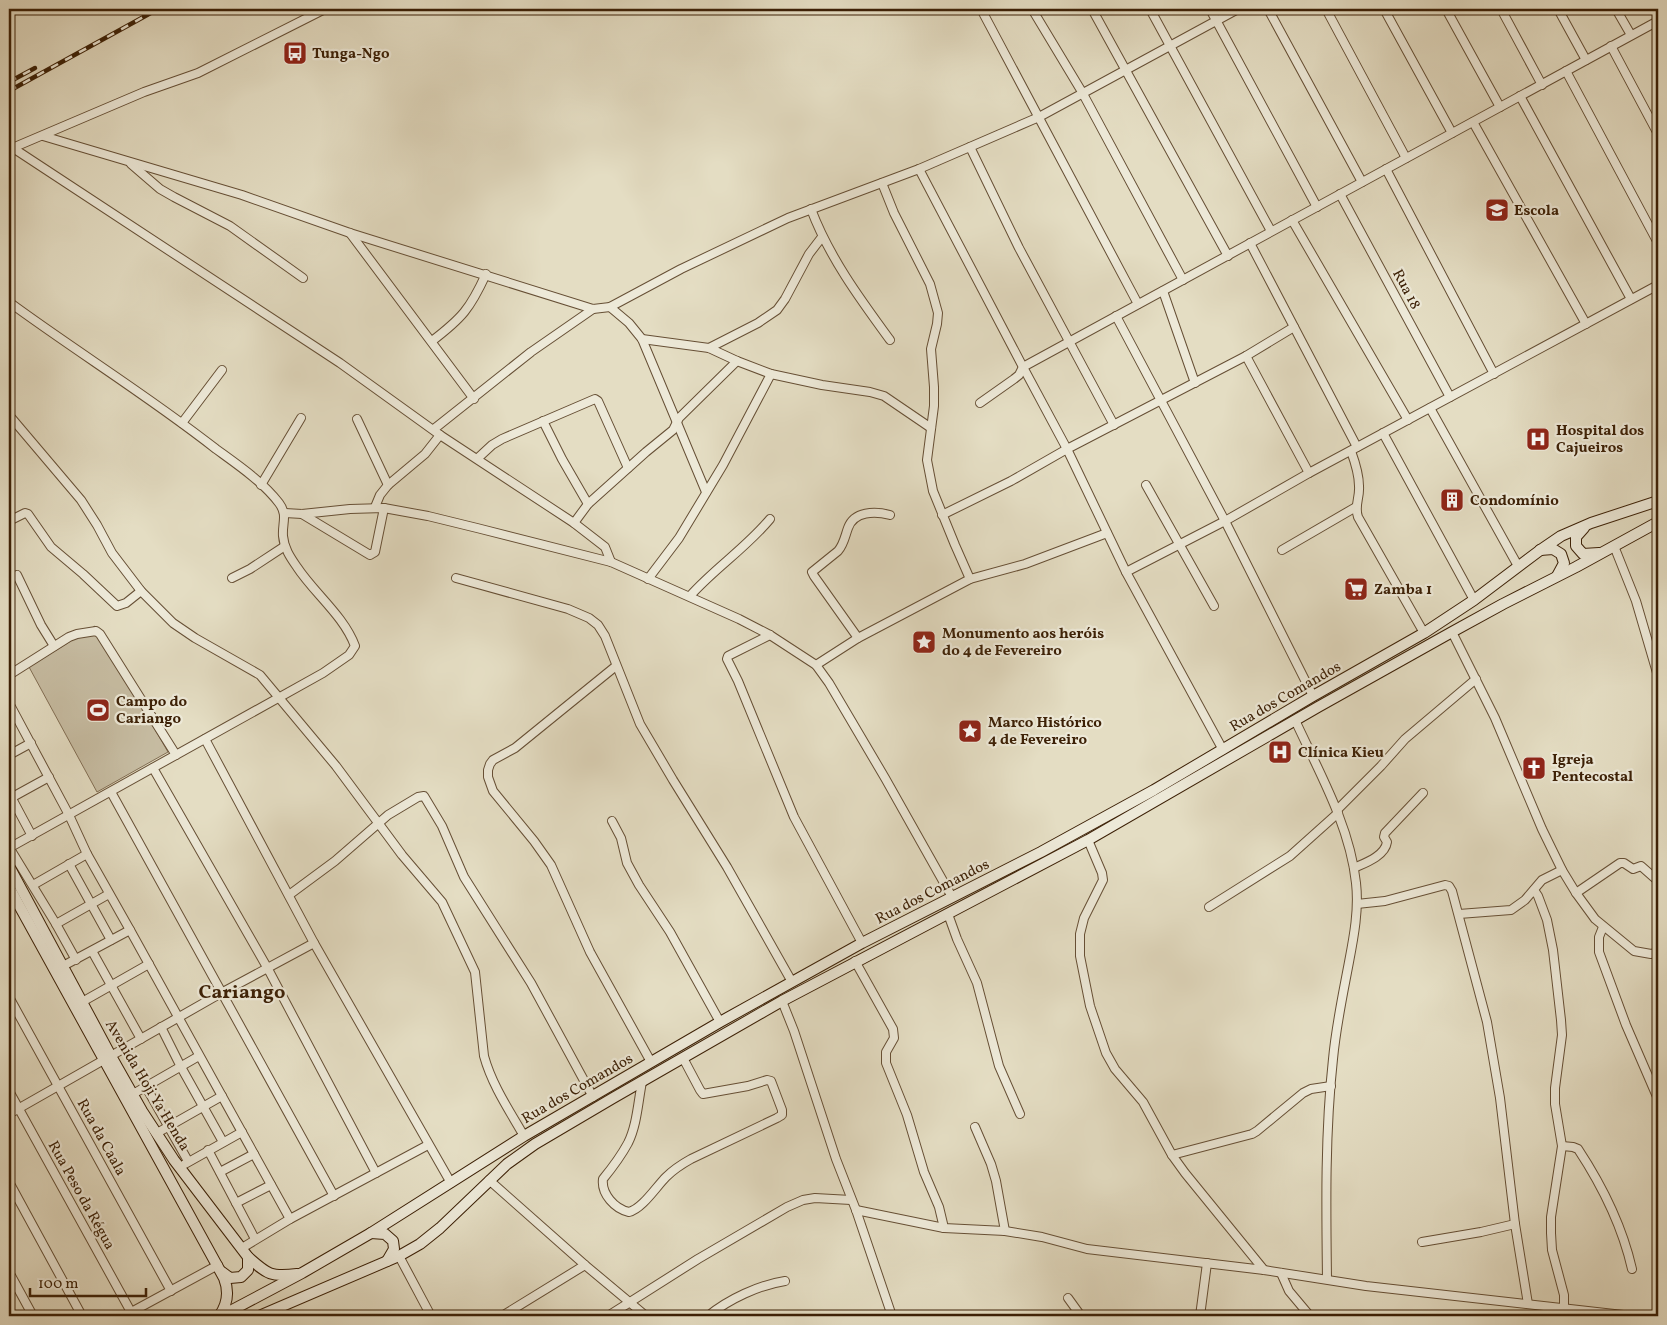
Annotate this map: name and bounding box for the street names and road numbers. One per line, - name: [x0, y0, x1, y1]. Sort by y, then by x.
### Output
- street label: Rua 18: [1386, 266, 1425, 313]
- street label: Rua dos Comandos: [1226, 657, 1345, 738]
- street label: Rua dos Comandos: [872, 855, 993, 930]
- street label: Avenida Hoji Ya Henda: [99, 1016, 194, 1155]
- street label: Rua dos Comandos: [518, 1049, 637, 1130]
- street label: Rua da Caala: [71, 1096, 130, 1180]
- street label: Rua Peso da Régua: [42, 1137, 119, 1254]

